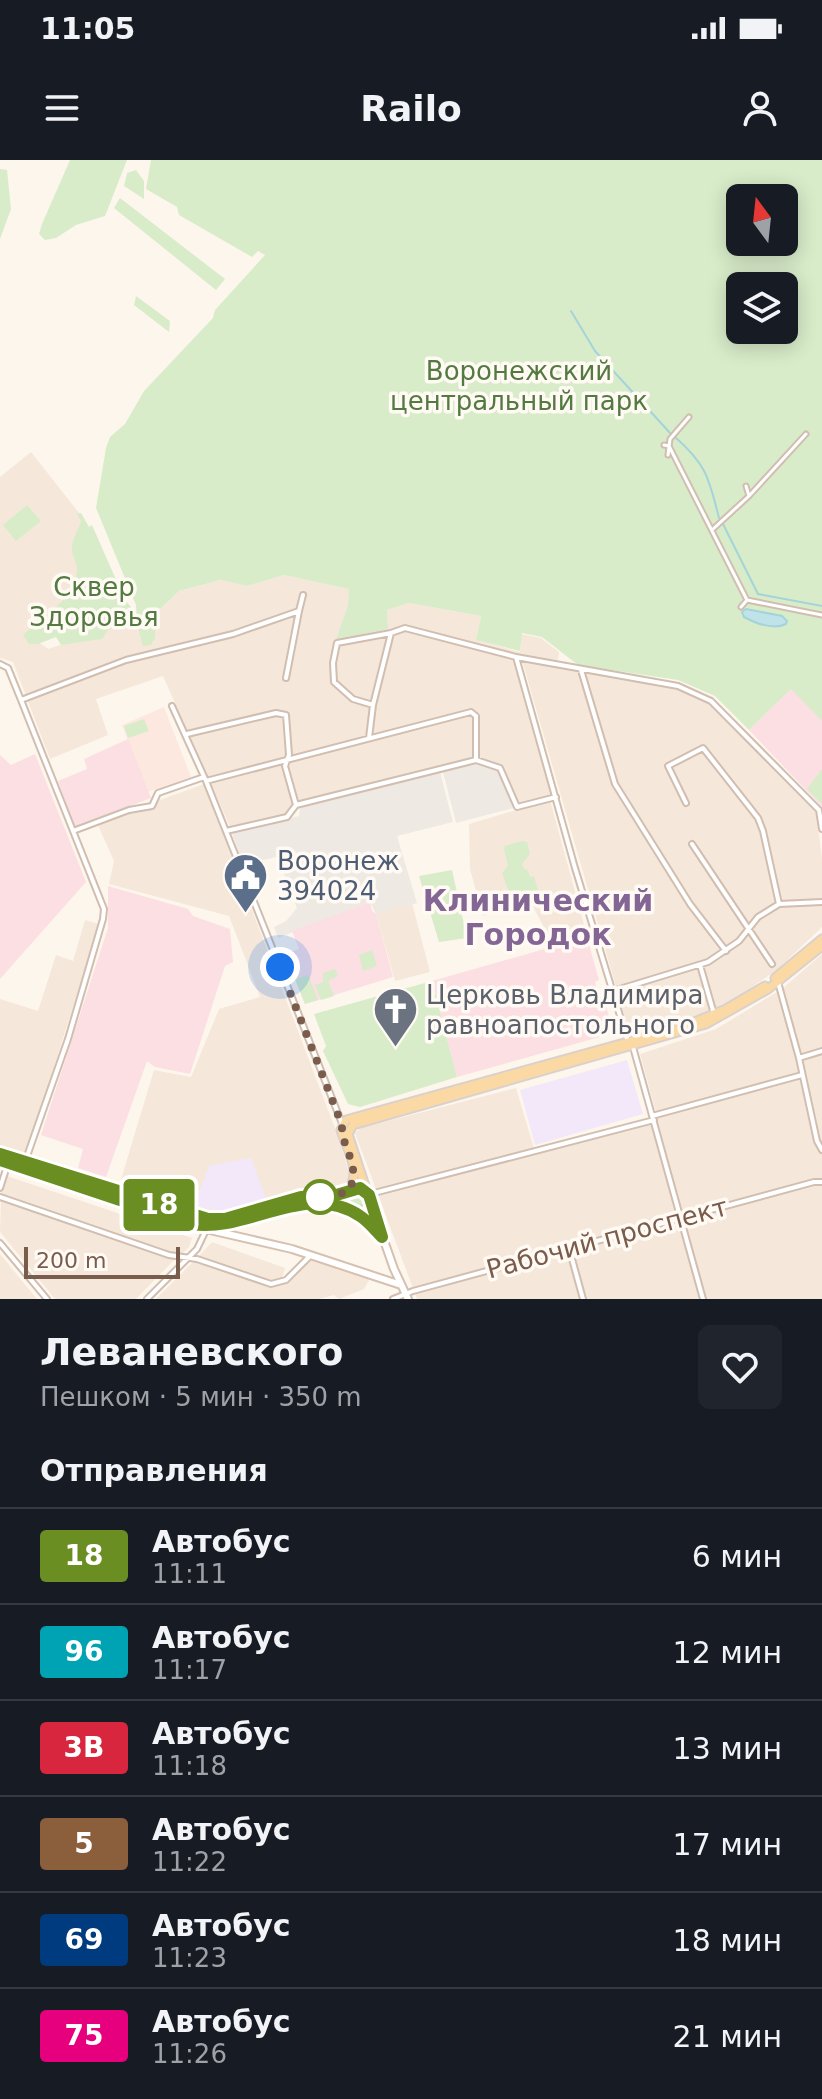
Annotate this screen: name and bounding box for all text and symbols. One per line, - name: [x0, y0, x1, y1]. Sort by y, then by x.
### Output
- text: 11:05: [40, 11, 136, 46]
- icon: menu: [40, 86, 84, 130]
- icon: person: [738, 86, 782, 130]
- text: Railo: [360, 88, 462, 129]
- north arrow: [726, 184, 798, 256]
- map controls: [726, 184, 798, 344]
- button: layers: [726, 272, 798, 344]
- park label: Воронежский центральный парк: [390, 356, 648, 416]
- park label: Сквер Здоровья: [29, 572, 159, 632]
- place label: Воронеж 394024: [277, 846, 400, 906]
- public building icon: Воронеж 394024: [222, 852, 270, 915]
- district label: Клинический Городок: [423, 883, 653, 952]
- your location: [260, 947, 300, 987]
- place label: Церковь Владимира равноапостольного: [426, 980, 703, 1040]
- church icon: Церковь Владимира равноапостольного: [371, 986, 419, 1049]
- line badge: 18: [123, 1179, 195, 1231]
- unlabelled marker: [303, 1180, 337, 1214]
- text: 18: [140, 1188, 178, 1221]
- street label: Рабочий проспект: [483, 1191, 731, 1285]
- scale bar: [24, 1243, 180, 1279]
- text: 200 m: [36, 1248, 106, 1273]
- button: heart: [698, 1325, 782, 1409]
- text: Леваневского: [40, 1330, 343, 1374]
- text: Пешком · 5 мин · 350 m: [40, 1382, 362, 1412]
- text: Отправления: [40, 1453, 268, 1488]
- text: Автобус: [152, 1524, 291, 1559]
- text: 18: [65, 1539, 103, 1572]
- text: 6 мин: [692, 1539, 782, 1574]
- text: 11:11: [152, 1559, 227, 1589]
- text: Автобус: [152, 1620, 291, 1655]
- text: 96: [65, 1635, 103, 1668]
- text: 12 мин: [673, 1635, 782, 1670]
- text: 11:17: [152, 1655, 227, 1685]
- text: Автобус: [152, 1716, 291, 1751]
- text: 3В: [64, 1731, 104, 1764]
- text: 13 мин: [673, 1731, 782, 1766]
- text: 11:18: [152, 1751, 227, 1781]
- text: Автобус: [152, 1812, 291, 1847]
- text: 5: [74, 1827, 94, 1860]
- text: 17 мин: [673, 1827, 782, 1862]
- text: 11:22: [152, 1847, 227, 1877]
- text: Автобус: [152, 1908, 291, 1943]
- text: 69: [65, 1923, 103, 1956]
- text: 18 мин: [673, 1923, 782, 1958]
- text: 11:23: [152, 1943, 227, 1973]
- text: Автобус: [152, 2004, 291, 2039]
- text: 75: [65, 2019, 103, 2052]
- text: 21 мин: [673, 2019, 782, 2054]
- text: 11:26: [152, 2039, 227, 2069]

